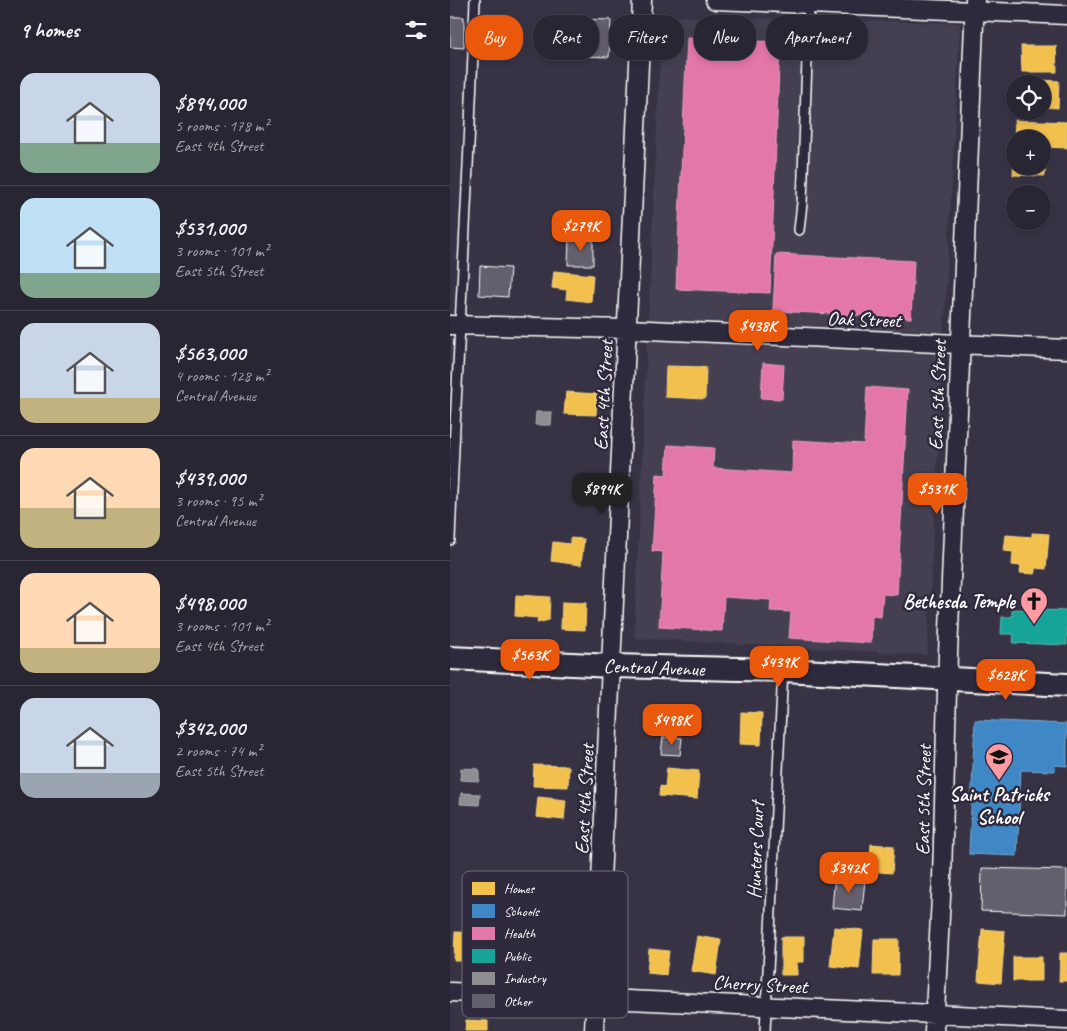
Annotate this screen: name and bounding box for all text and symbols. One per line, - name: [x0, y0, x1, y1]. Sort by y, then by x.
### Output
- chip: Buy: [465, 15, 523, 60]
- chip: Rent: [533, 15, 599, 60]
- chip: Filters: [609, 15, 684, 60]
- chip: New: [694, 15, 756, 60]
- chip: Apartment: [766, 15, 868, 60]
- icon: filters: [402, 16, 430, 44]
- text: 9 homes: [20, 17, 79, 43]
- map controls: [1006, 75, 1051, 230]
- button: locate: [1006, 75, 1051, 120]
- text: $894,000: [175, 90, 245, 116]
- icon: home: [60, 93, 120, 153]
- text: 5 rooms · 178 m²: [175, 116, 269, 136]
- button: +: [1006, 130, 1051, 175]
- text: East 4th Street: [175, 136, 263, 156]
- button: −: [1006, 185, 1051, 230]
- pin: $279K: [546, 210, 616, 252]
- text: $531,000: [175, 215, 245, 241]
- text: $279K: [563, 216, 599, 236]
- icon: home: [60, 218, 120, 278]
- text: 3 rooms · 101 m²: [175, 241, 269, 261]
- text: East 5th Street: [175, 261, 263, 281]
- street label: Oak Street: [827, 306, 904, 333]
- pin: $438K: [723, 310, 793, 352]
- text: $438K: [740, 316, 776, 336]
- street label: East 4th Street: [588, 337, 619, 451]
- street label: East 5th Street: [923, 337, 952, 451]
- text: $563,000: [175, 340, 245, 366]
- icon: home: [60, 343, 120, 403]
- text: 4 rooms · 128 m²: [175, 366, 269, 386]
- text: Central Avenue: [175, 386, 256, 406]
- text: $439,000: [175, 465, 245, 491]
- icon: home: [60, 468, 120, 528]
- pin: $894K: [567, 472, 637, 515]
- pin: $531K: [902, 472, 972, 515]
- text: $894K: [584, 479, 620, 499]
- text: $531K: [919, 479, 955, 499]
- text: 3 rooms · 95 m²: [175, 491, 261, 511]
- text: Central Avenue: [175, 511, 256, 531]
- church icon: Bethesda Temple: [1019, 586, 1049, 625]
- place label: Bethesda Temple: [903, 589, 1016, 614]
- text: $498,000: [175, 590, 245, 616]
- icon: home: [60, 593, 120, 653]
- text: 3 rooms · 101 m²: [175, 616, 269, 636]
- text: East 4th Street: [175, 636, 263, 656]
- pin: $563K: [495, 638, 565, 681]
- text: $563K: [511, 645, 549, 665]
- pin: $439K: [744, 646, 814, 688]
- text: $439K: [761, 652, 797, 672]
- street label: Central Avenue: [603, 653, 706, 682]
- pin: $628K: [971, 658, 1041, 701]
- text: $628K: [987, 665, 1025, 685]
- pin: $498K: [637, 704, 707, 746]
- text: $498K: [654, 710, 690, 730]
- text: $342,000: [175, 715, 245, 741]
- icon: home: [60, 718, 120, 778]
- text: 2 rooms · 74 m²: [175, 741, 261, 761]
- street label: East 4th Street: [569, 741, 600, 855]
- street label: East 5th Street: [910, 742, 937, 855]
- school or university icon: Saint Patricks School: [984, 742, 1014, 781]
- text: East 5th Street: [175, 761, 263, 781]
- place label: Saint Patricks School: [949, 782, 1051, 830]
- street label: Hunters Court: [741, 798, 770, 899]
- pin: $342K: [814, 852, 884, 894]
- text: $342K: [831, 858, 867, 878]
- legend: [462, 871, 628, 1018]
- text: Homes: [504, 880, 535, 897]
- text: Schools: [504, 903, 540, 920]
- text: Health: [504, 925, 536, 942]
- text: Public: [504, 948, 532, 965]
- text: Industry: [504, 970, 547, 987]
- street label: Cherry Street: [712, 970, 810, 1000]
- text: Other: [504, 993, 533, 1010]

